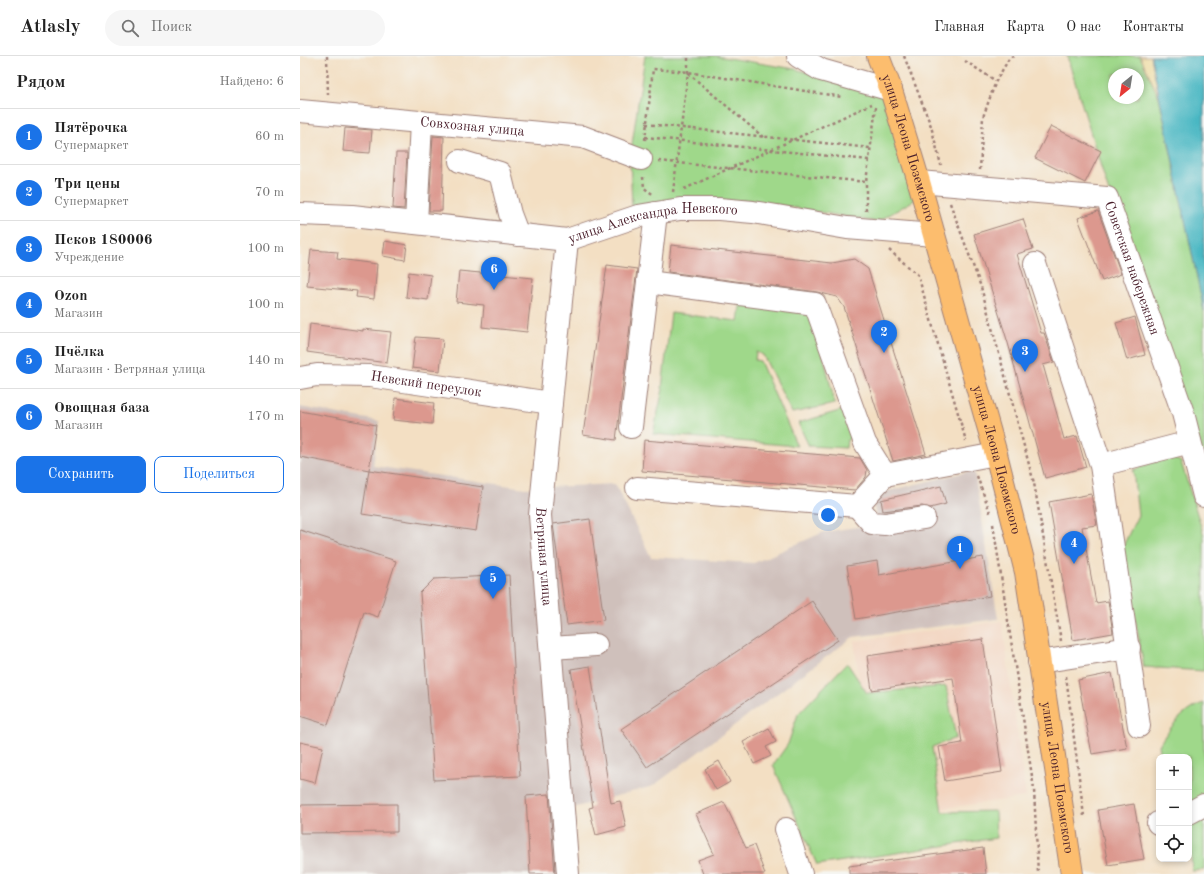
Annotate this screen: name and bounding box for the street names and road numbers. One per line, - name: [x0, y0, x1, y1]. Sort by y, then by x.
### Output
- street label: улица Леона Поземского: [879, 72, 937, 224]
- street label: Совхозная улица: [419, 115, 525, 139]
- street label: Советская набережная: [1102, 199, 1162, 337]
- street label: улица Александра Невского: [567, 202, 738, 246]
- street label: Невский переулок: [370, 369, 482, 400]
- street label: улица Леона Поземского: [970, 384, 1023, 536]
- street label: Ветряная улица: [533, 507, 554, 607]
- street label: улица Леона Поземского: [1039, 701, 1076, 855]

